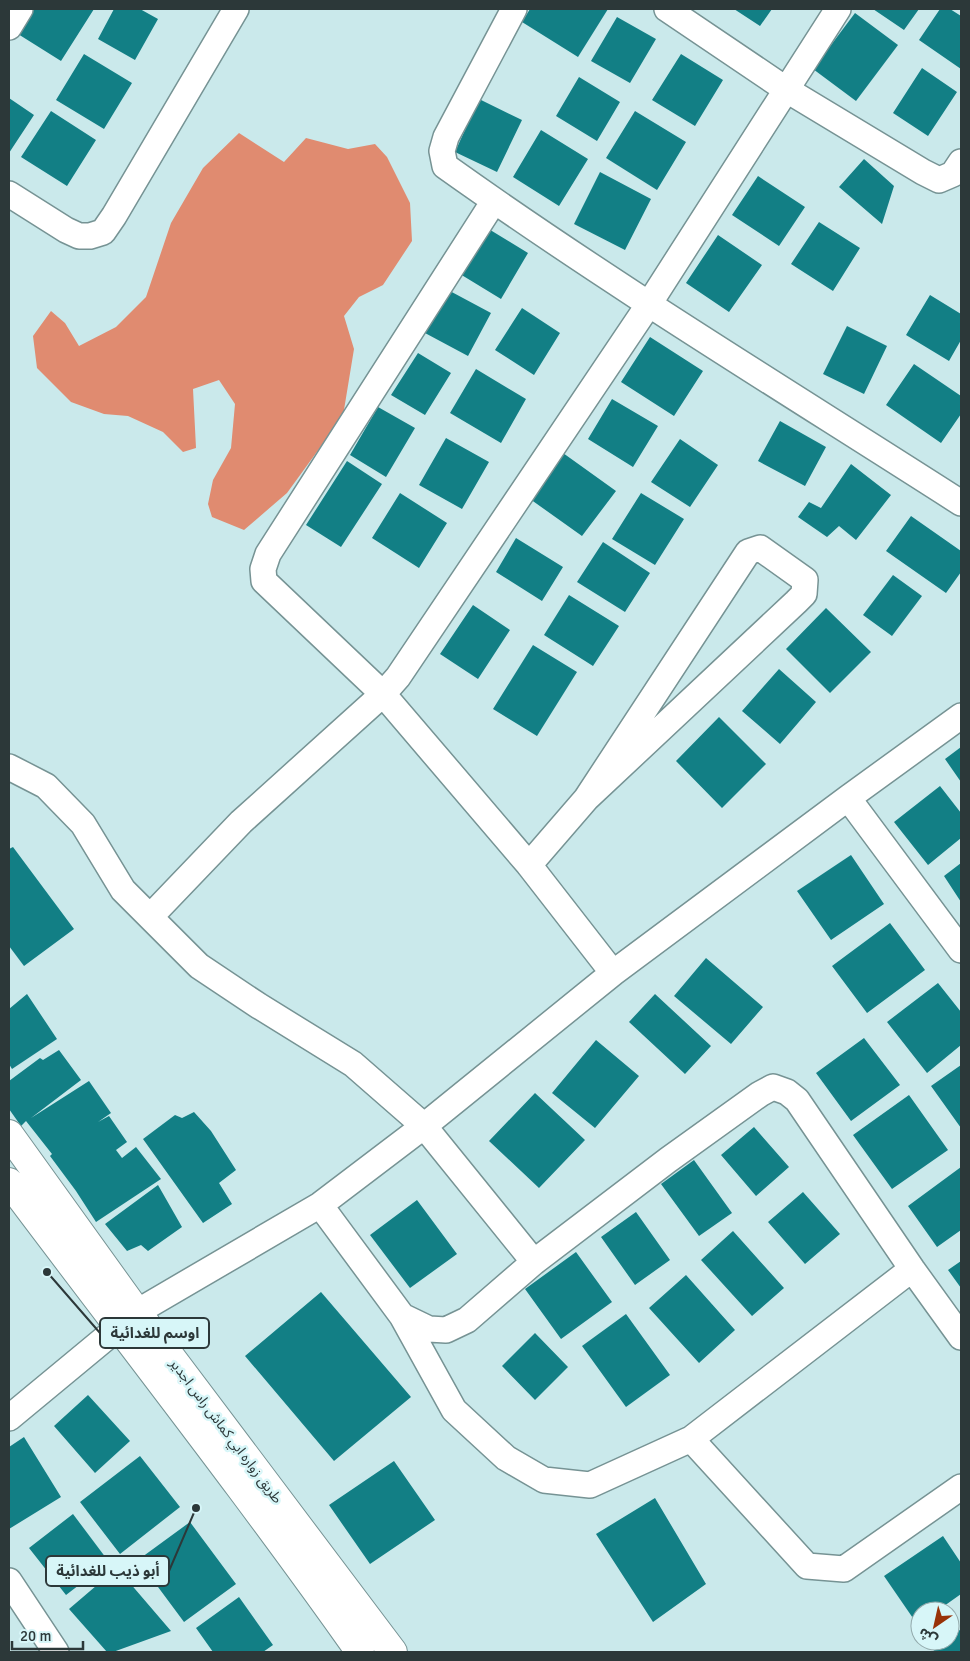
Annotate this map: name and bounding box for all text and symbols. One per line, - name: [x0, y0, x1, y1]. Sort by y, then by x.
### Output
- callout: اوسم للغدائية: [100, 1318, 209, 1348]
- text: اوسم للغدائية: [111, 1324, 199, 1344]
- street label: طريق زواره ابي كماش راس اجدير: [164, 1355, 286, 1508]
- callout: أبو ذيب للغدائية: [46, 1556, 169, 1586]
- text: أبو ذيب للغدائية: [56, 1561, 160, 1580]
- north arrow: [910, 1601, 960, 1651]
- scale bar: [12, 1618, 84, 1650]
- text: ش: [915, 1624, 941, 1649]
- text: 20 m: [20, 1627, 51, 1645]

